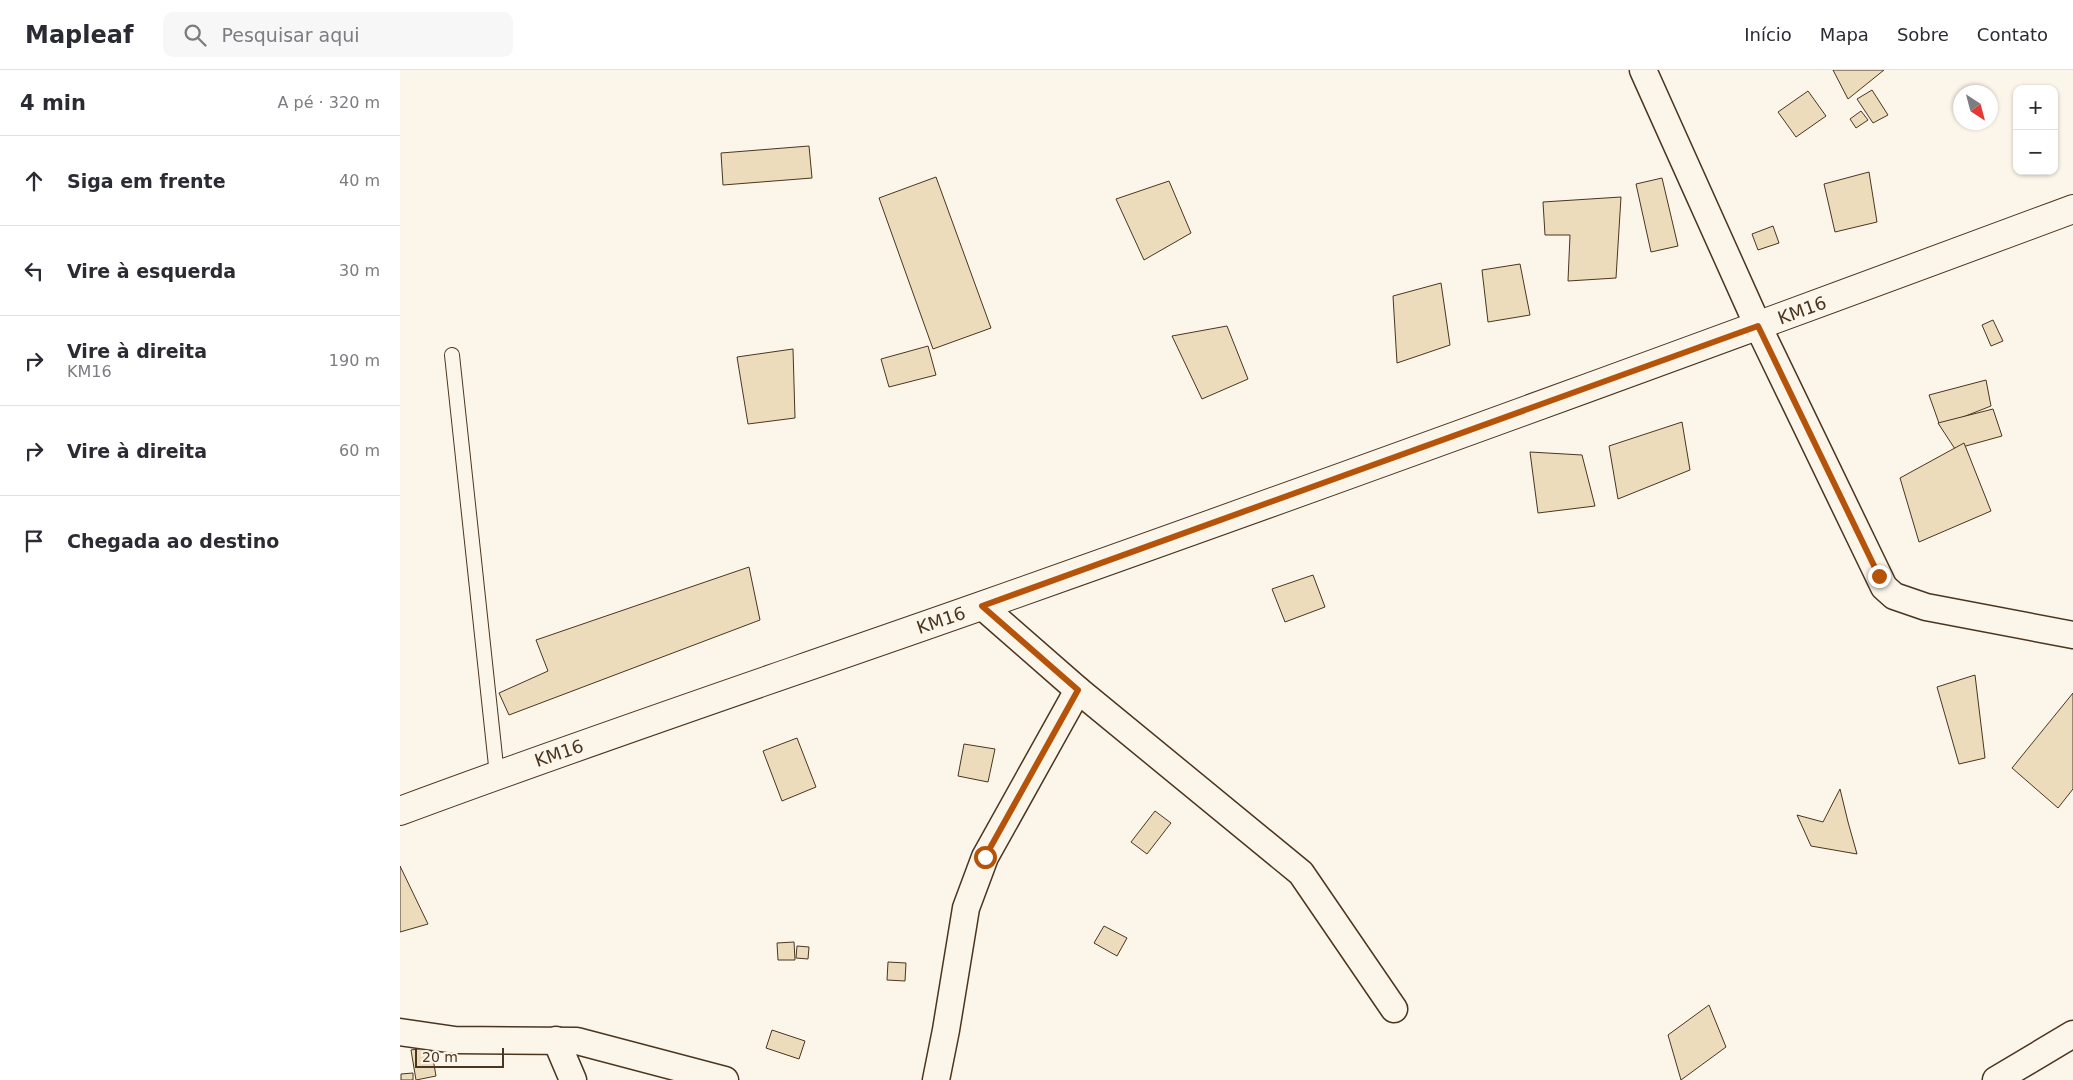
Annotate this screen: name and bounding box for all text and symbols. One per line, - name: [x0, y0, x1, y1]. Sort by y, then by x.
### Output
- search box: [163, 12, 513, 57]
- text: Mapleaf: [25, 21, 133, 49]
- icon: search: [181, 21, 209, 49]
- text: Pesquisar aqui: [221, 24, 360, 46]
- text: Início: [1744, 24, 1792, 45]
- text: Mapa: [1820, 24, 1869, 45]
- text: Sobre: [1897, 24, 1949, 45]
- text: Contato: [1977, 24, 2048, 45]
- north arrow: [1953, 85, 1998, 130]
- map controls: [2013, 85, 2058, 175]
- button: +: [2013, 85, 2058, 130]
- text: 4 min: [20, 91, 86, 115]
- text: A pé · 320 m: [278, 93, 380, 112]
- button: −: [2013, 130, 2058, 175]
- icon: ahead: [20, 167, 48, 195]
- text: Siga em frente: [67, 170, 226, 192]
- text: 40 m: [339, 171, 380, 190]
- icon: left: [20, 257, 48, 285]
- text: Vire à esquerda: [67, 260, 236, 282]
- text: 30 m: [339, 261, 380, 280]
- street label: KM16: [1775, 292, 1829, 328]
- text: Vire à direita: [67, 340, 207, 362]
- icon: right: [20, 347, 48, 375]
- text: 190 m: [329, 351, 380, 370]
- text: KM16: [67, 362, 112, 381]
- icon: right: [20, 437, 48, 465]
- text: Vire à direita: [67, 440, 207, 462]
- text: 60 m: [339, 441, 380, 460]
- icon: arrive: [20, 527, 48, 555]
- text: Chegada ao destino: [67, 530, 279, 552]
- route end: [1868, 565, 1891, 588]
- street label: KM16: [914, 602, 968, 638]
- street label: KM16: [532, 735, 586, 771]
- route start: [974, 846, 997, 869]
- scale bar: [415, 1045, 504, 1068]
- text: 20 m: [422, 1049, 458, 1065]

